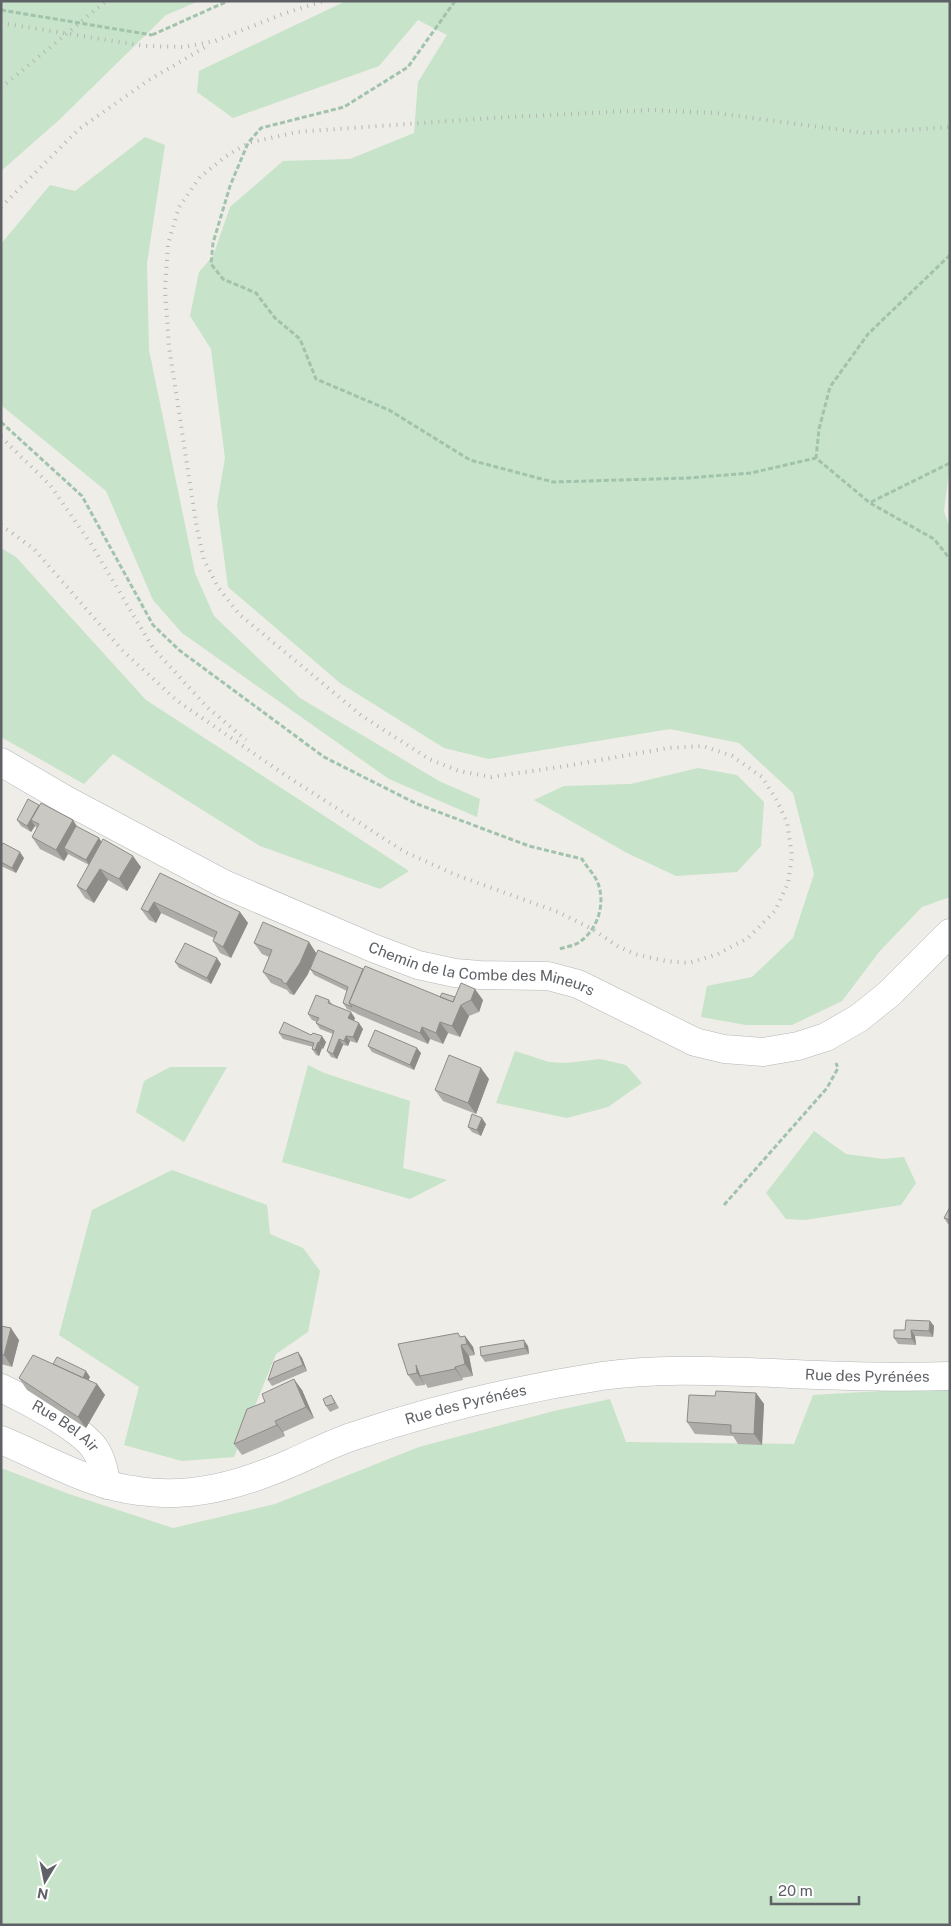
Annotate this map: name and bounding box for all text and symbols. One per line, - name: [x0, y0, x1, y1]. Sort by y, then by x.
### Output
- street label: Chemin de la Combe des Mineurs: [366, 938, 597, 999]
- street label: Rue des Pyrénées: [805, 1366, 930, 1385]
- street label: Rue des Pyrénées: [403, 1381, 528, 1428]
- street label: Rue Bel Air: [29, 1396, 103, 1455]
- north arrow: [20, 1856, 70, 1906]
- scale bar: [771, 1874, 858, 1906]
- text: 20 m: [778, 1882, 813, 1899]
- text: N: [36, 1885, 50, 1903]

